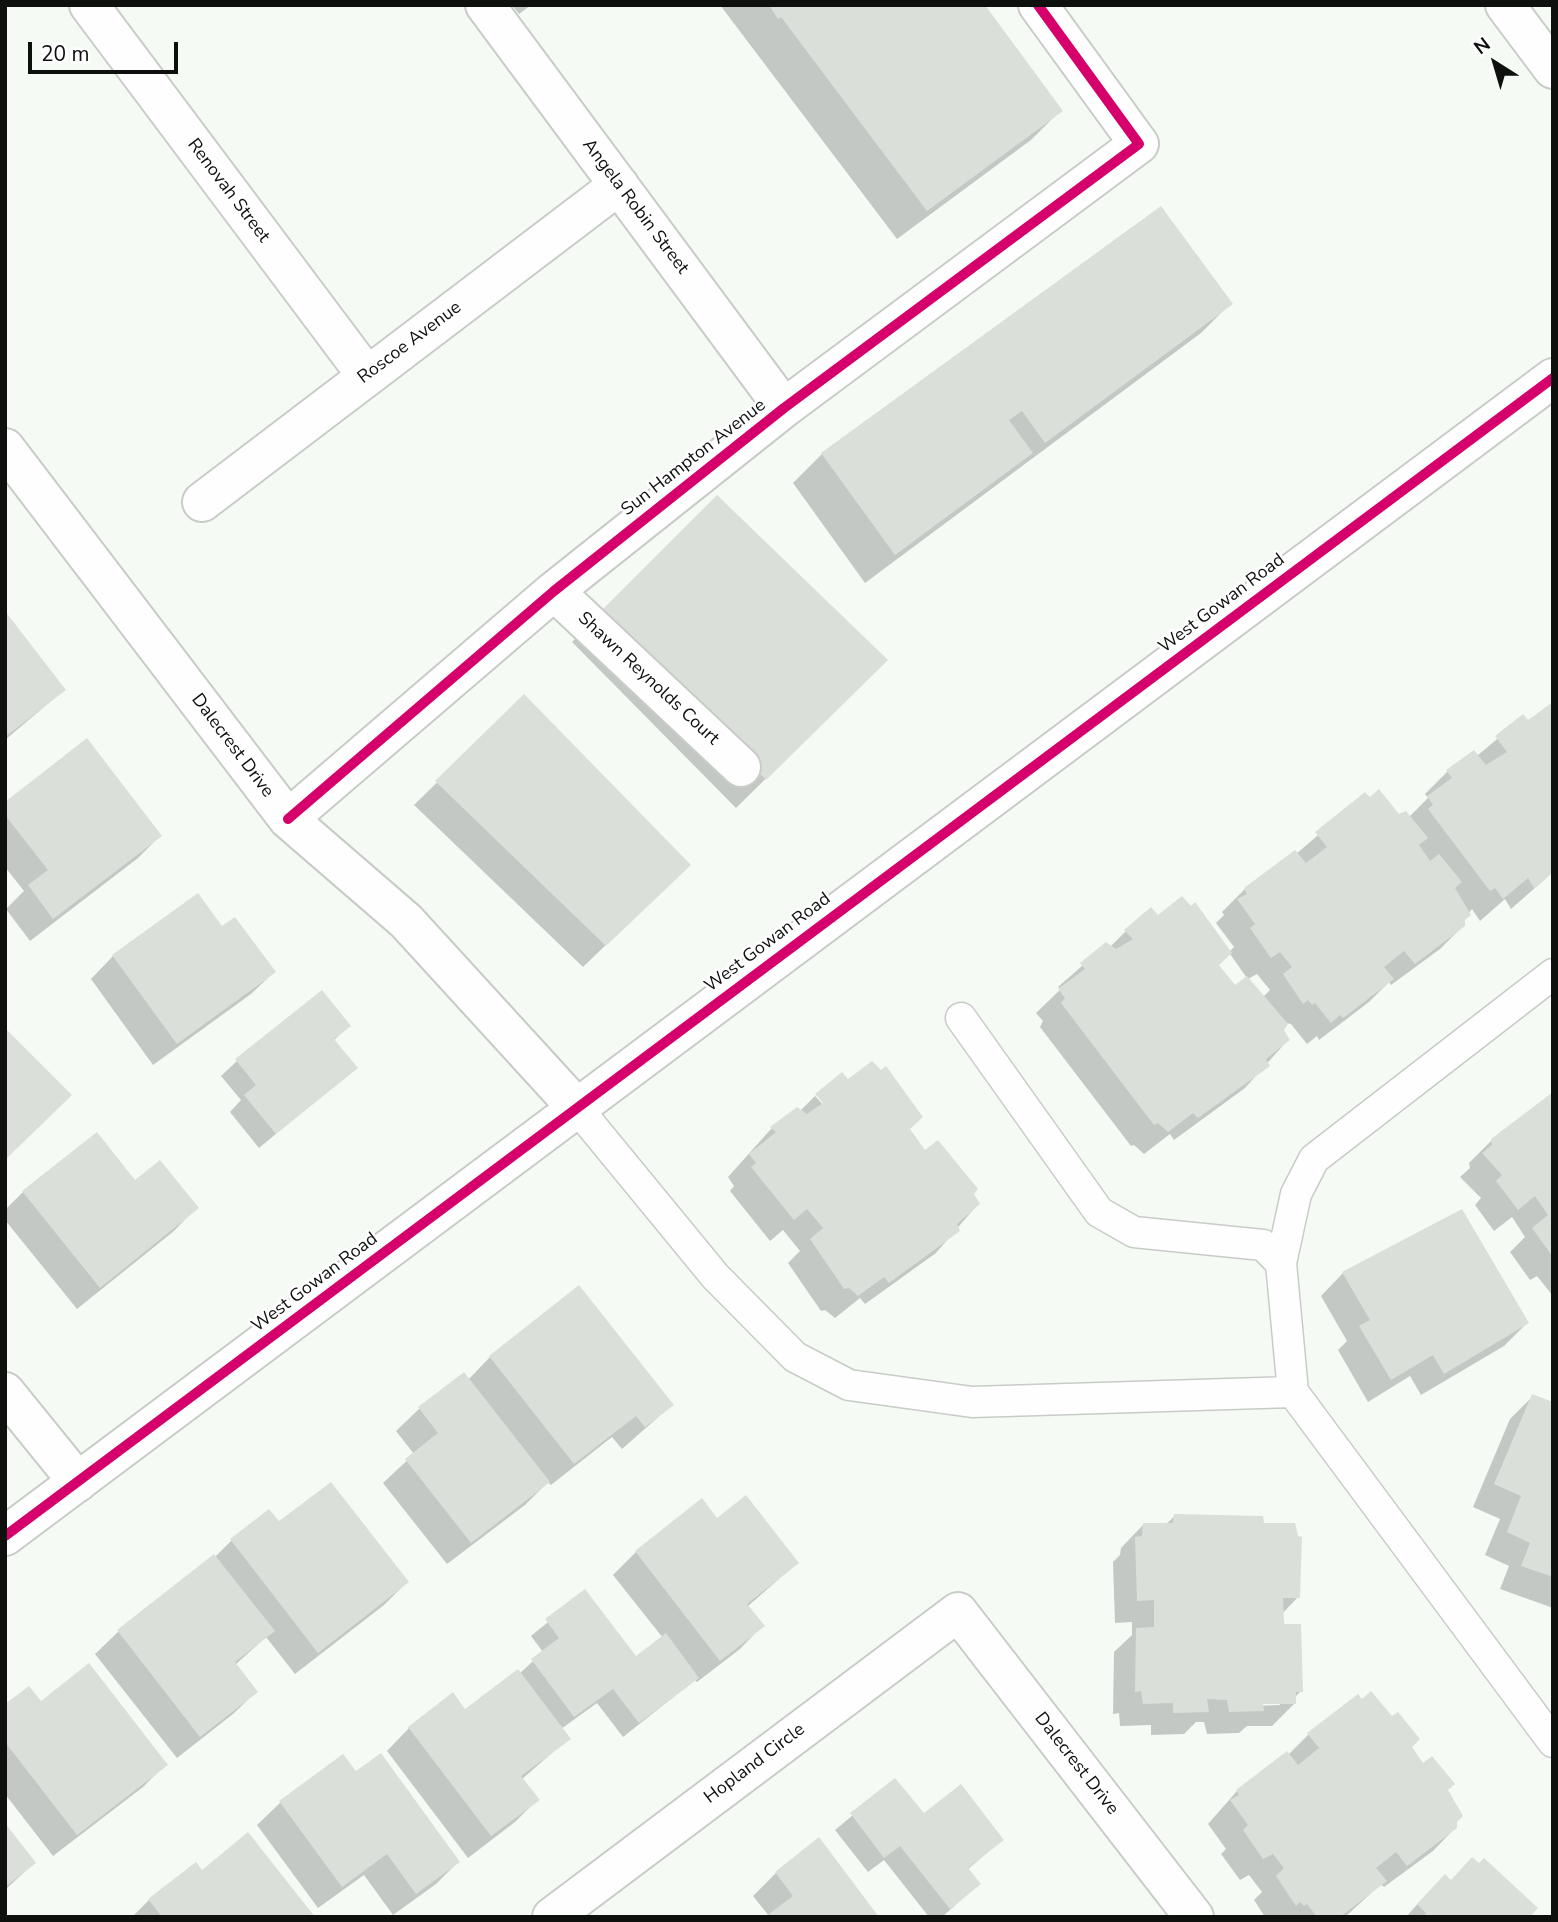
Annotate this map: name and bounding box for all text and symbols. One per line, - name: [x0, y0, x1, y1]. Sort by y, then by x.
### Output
- scale bar: [32, 28, 182, 72]
- north arrow: [1460, 28, 1530, 98]
- text: N: [1469, 32, 1496, 61]
- text: 20 m: [41, 40, 90, 68]
- street label: Renovah Street: [182, 135, 274, 247]
- street label: Angela Robin Street: [577, 135, 693, 279]
- street label: Roscoe Avenue: [354, 297, 466, 389]
- street label: Sun Hampton Avenue: [617, 395, 771, 521]
- street label: West Gowan Road: [1155, 550, 1289, 658]
- street label: Shawn Reynolds Court: [573, 608, 723, 750]
- street label: Dalecrest Drive: [186, 690, 278, 802]
- street label: West Gowan Road: [701, 889, 835, 997]
- street label: West Gowan Road: [248, 1229, 382, 1337]
- street label: Dalecrest Drive: [1029, 1708, 1123, 1820]
- street label: Hopland Circle: [701, 1719, 809, 1809]

